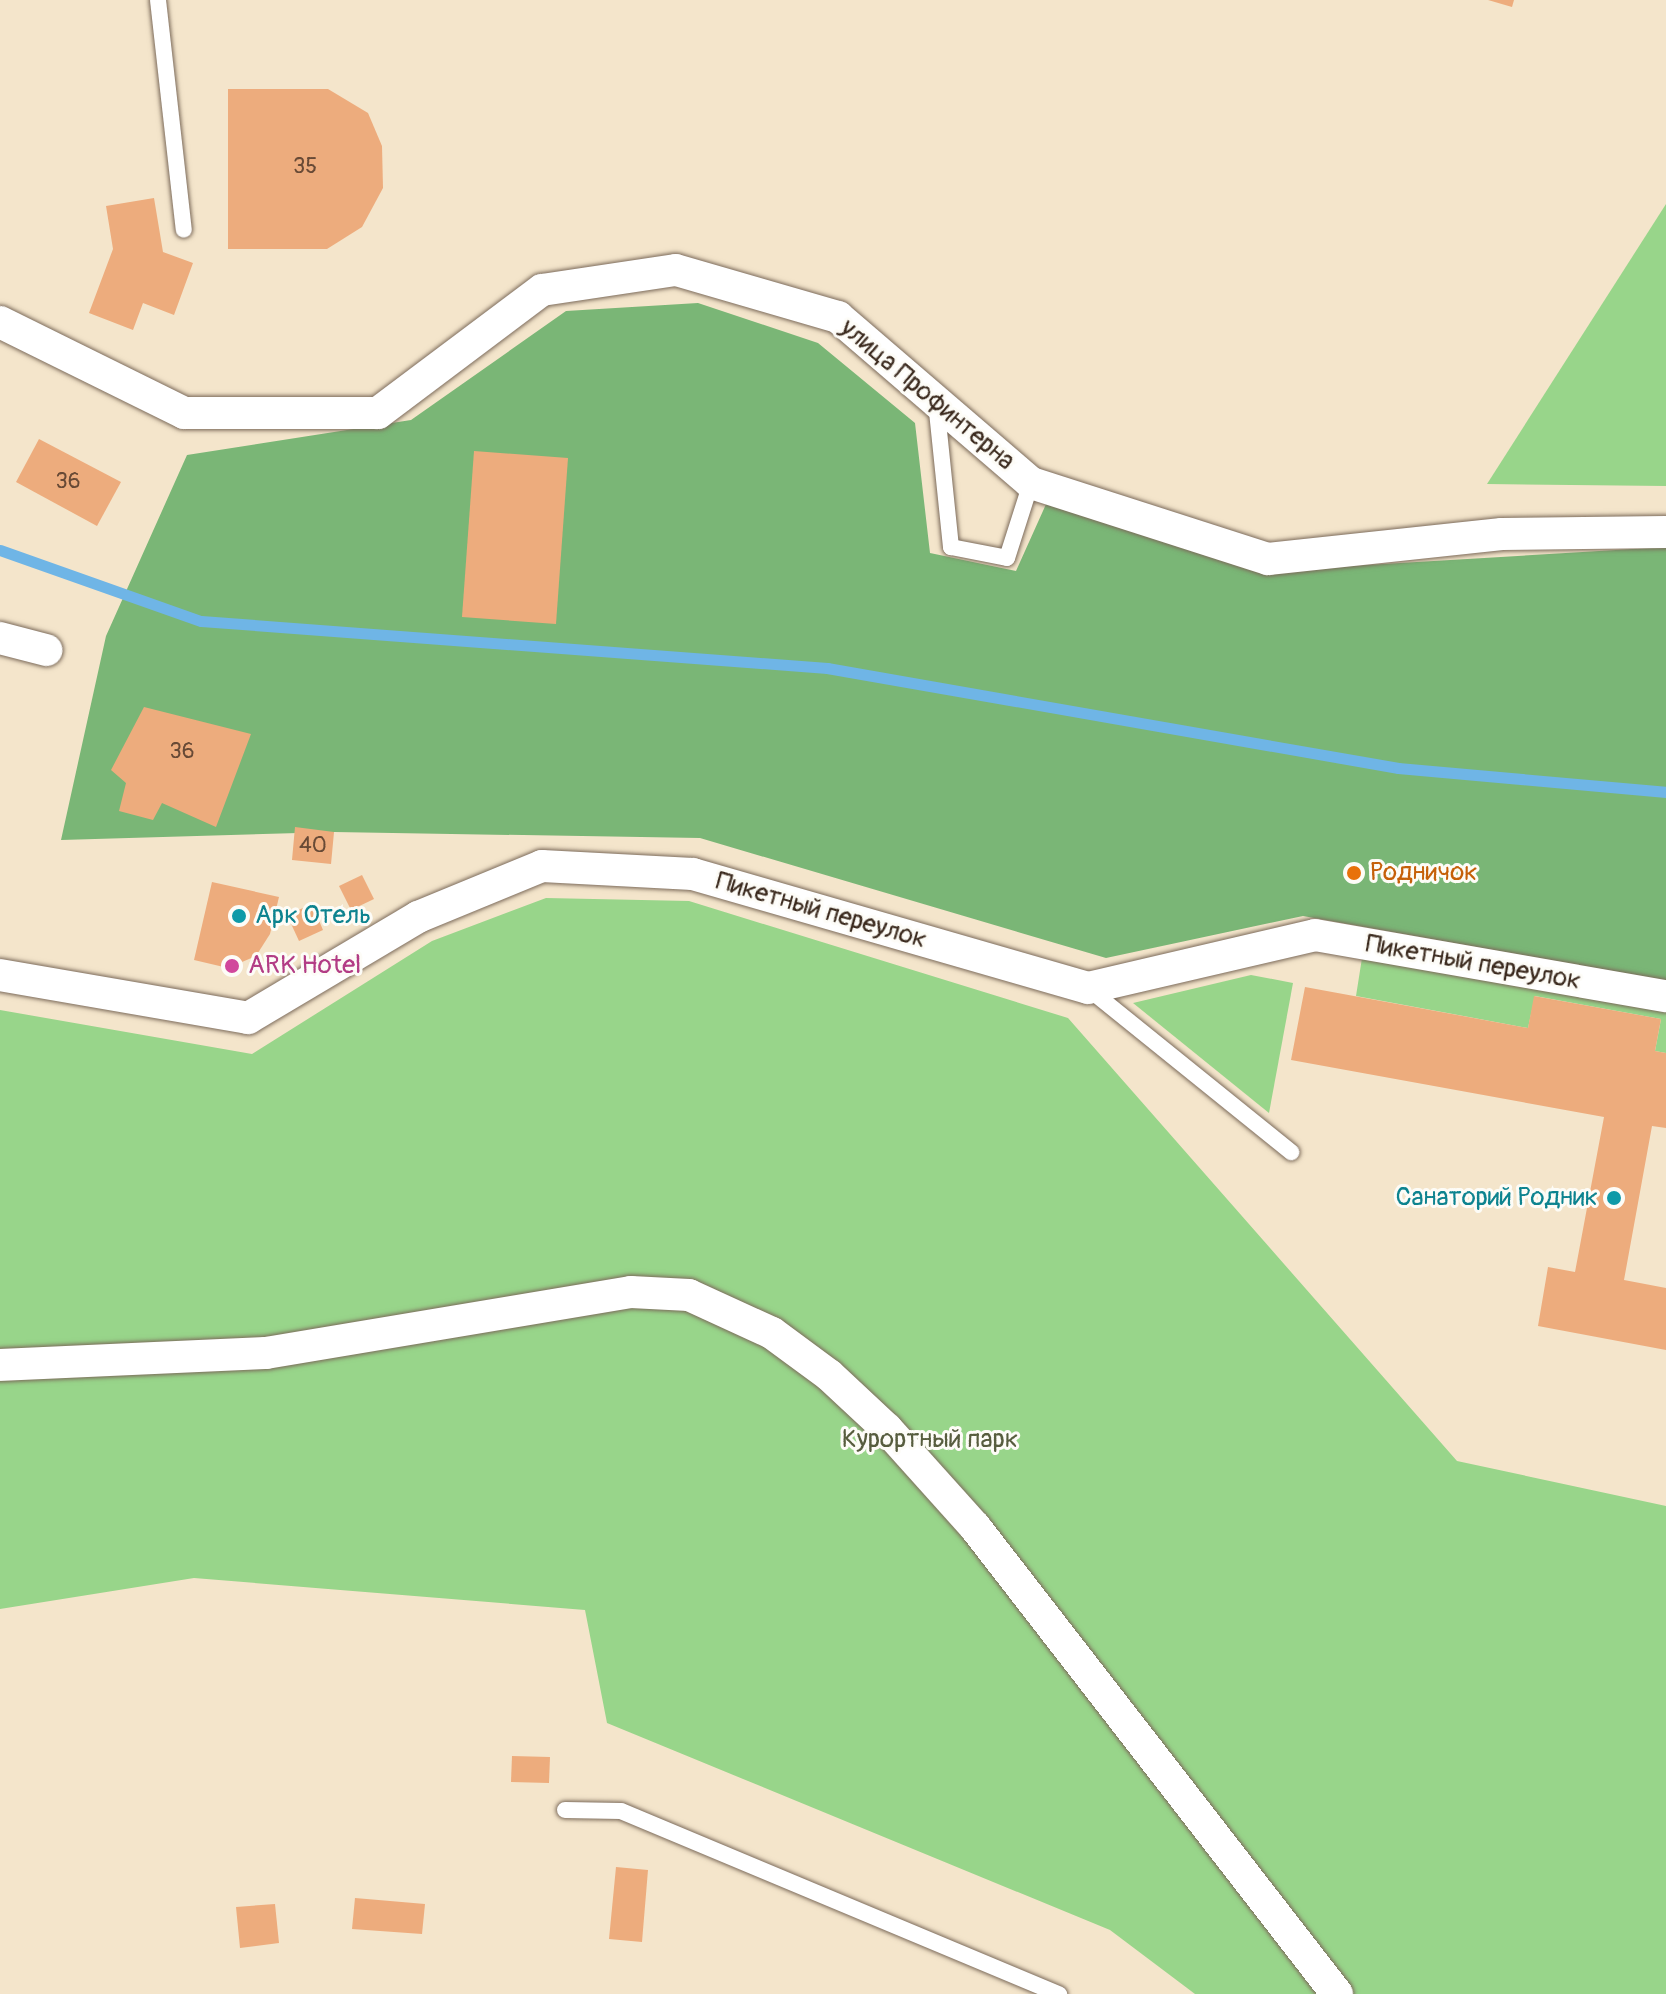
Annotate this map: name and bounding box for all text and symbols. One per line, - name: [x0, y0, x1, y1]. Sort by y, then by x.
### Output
- house number: 35: [293, 154, 317, 180]
- street label: улица Профинтерна: [833, 313, 1021, 477]
- house number: 36: [55, 469, 81, 495]
- house number: 36: [169, 739, 195, 765]
- house number: 40: [299, 833, 327, 859]
- place label: Родничок: [1370, 857, 1478, 889]
- marker: Родничок: [1345, 864, 1363, 882]
- street label: Пикетный переулок: [712, 866, 930, 956]
- place label: Арк Отель: [255, 900, 371, 932]
- marker: Арк Отель: [230, 907, 248, 925]
- street label: Пикетный переулок: [1363, 929, 1583, 997]
- place label: ARK Hotel: [248, 950, 361, 982]
- marker: ARK Hotel: [223, 957, 241, 975]
- place label: Санаторий Родник: [1395, 1182, 1598, 1214]
- marker: Санаторий Родник: [1605, 1189, 1623, 1207]
- park label: Курортный парк: [842, 1424, 1018, 1456]

